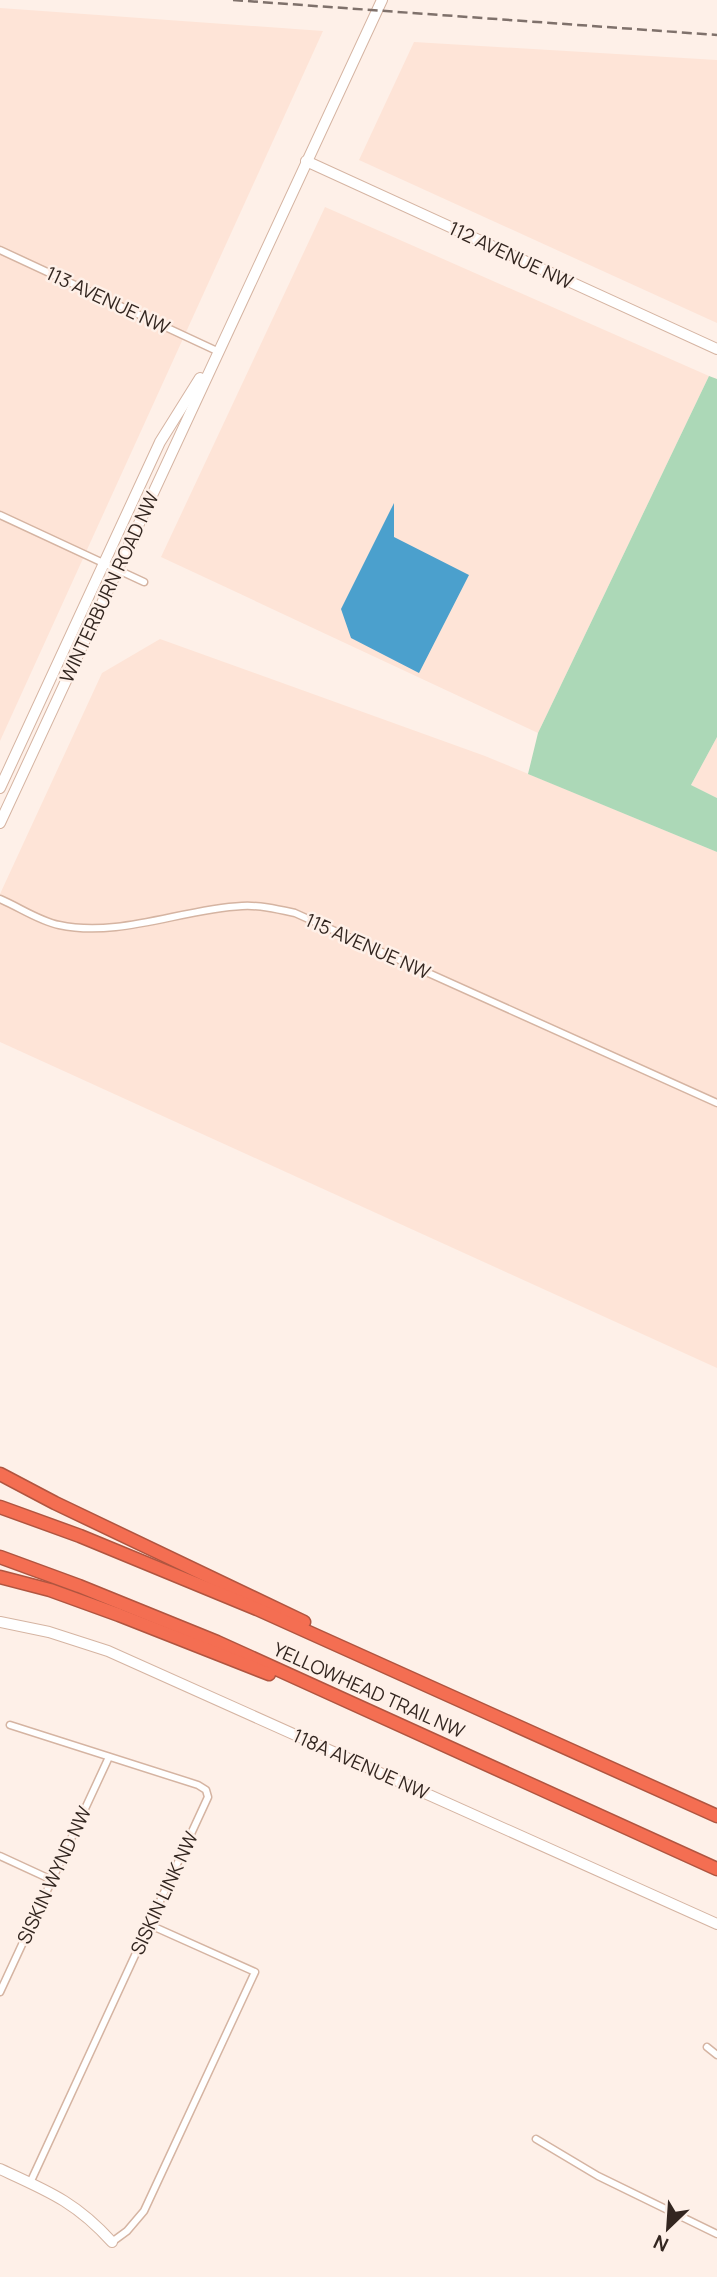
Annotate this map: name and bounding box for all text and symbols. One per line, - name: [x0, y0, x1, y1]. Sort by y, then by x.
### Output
- street label: 112 AVENUE NW: [445, 215, 578, 295]
- street label: 113 AVENUE NW: [42, 260, 174, 340]
- street label: WINTERBURN ROAD NW: [53, 487, 165, 687]
- street label: 115 AVENUE NW: [301, 907, 435, 985]
- street label: YELLOWHEAD TRAIL NW: [269, 1636, 469, 1744]
- street label: 118A AVENUE NW: [289, 1722, 433, 1806]
- street label: SISKIN WYND NW: [11, 1802, 97, 1948]
- street label: SISKIN LINK NW: [124, 1827, 204, 1959]
- north arrow: [633, 2193, 703, 2263]
- text: N: [649, 2229, 672, 2258]

